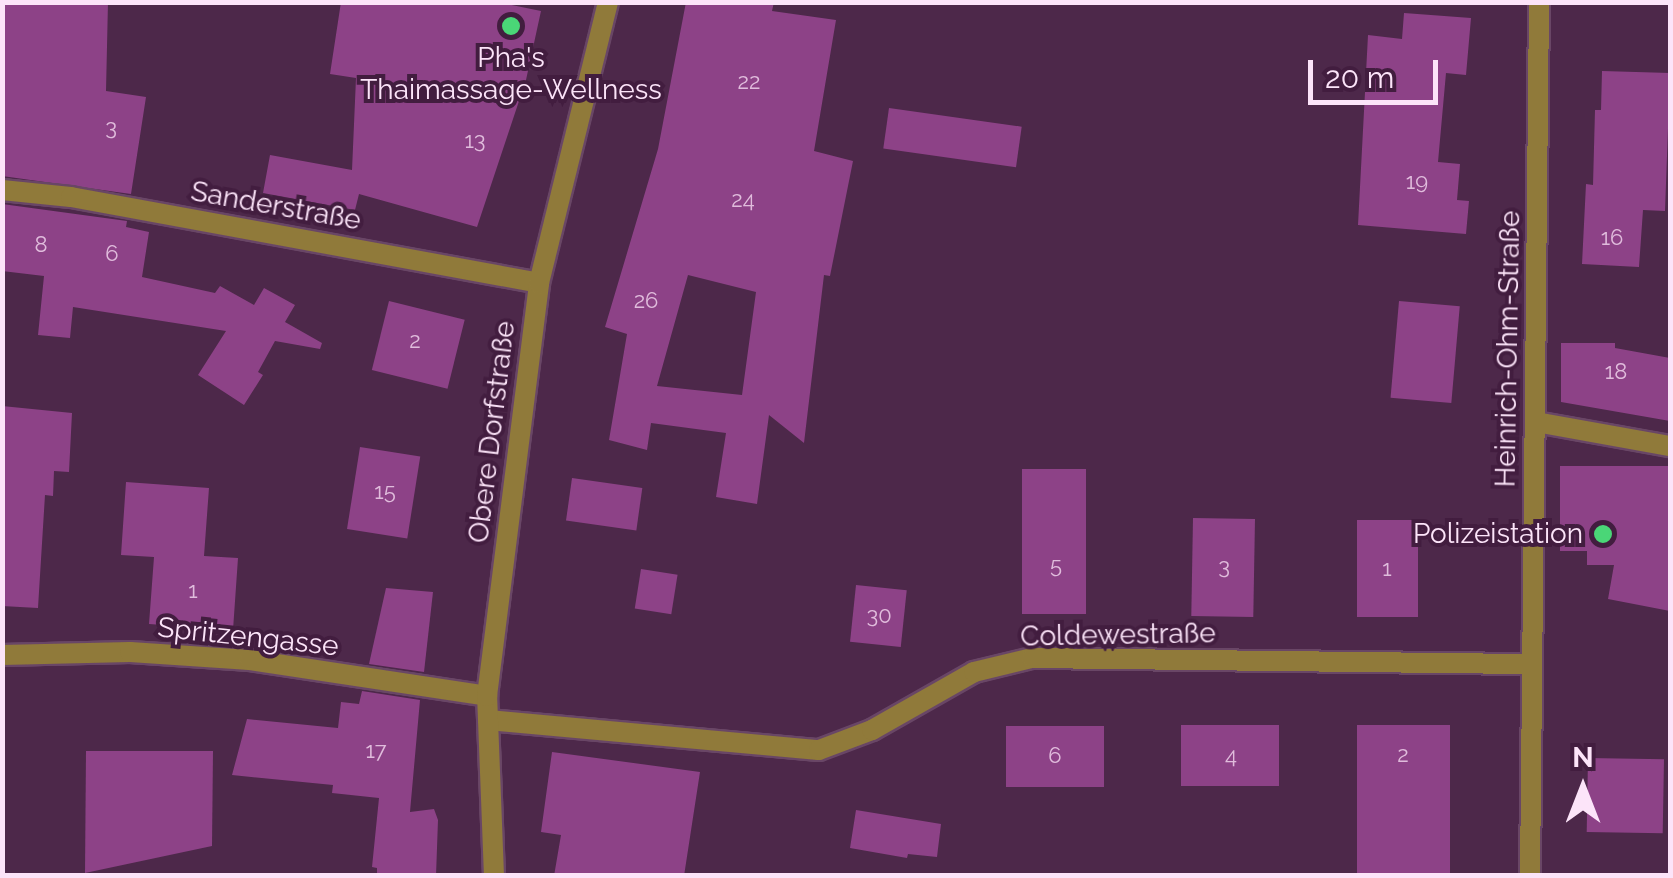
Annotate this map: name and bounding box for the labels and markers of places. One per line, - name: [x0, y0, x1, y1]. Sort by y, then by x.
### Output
- marker: Pha's Thaimassage-Wellness: [500, 15, 522, 37]
- place label: Pha's Thaimassage-Wellness: [360, 41, 662, 107]
- place label: Polizeistation: [1413, 517, 1583, 551]
- marker: Polizeistation: [1592, 523, 1614, 545]

